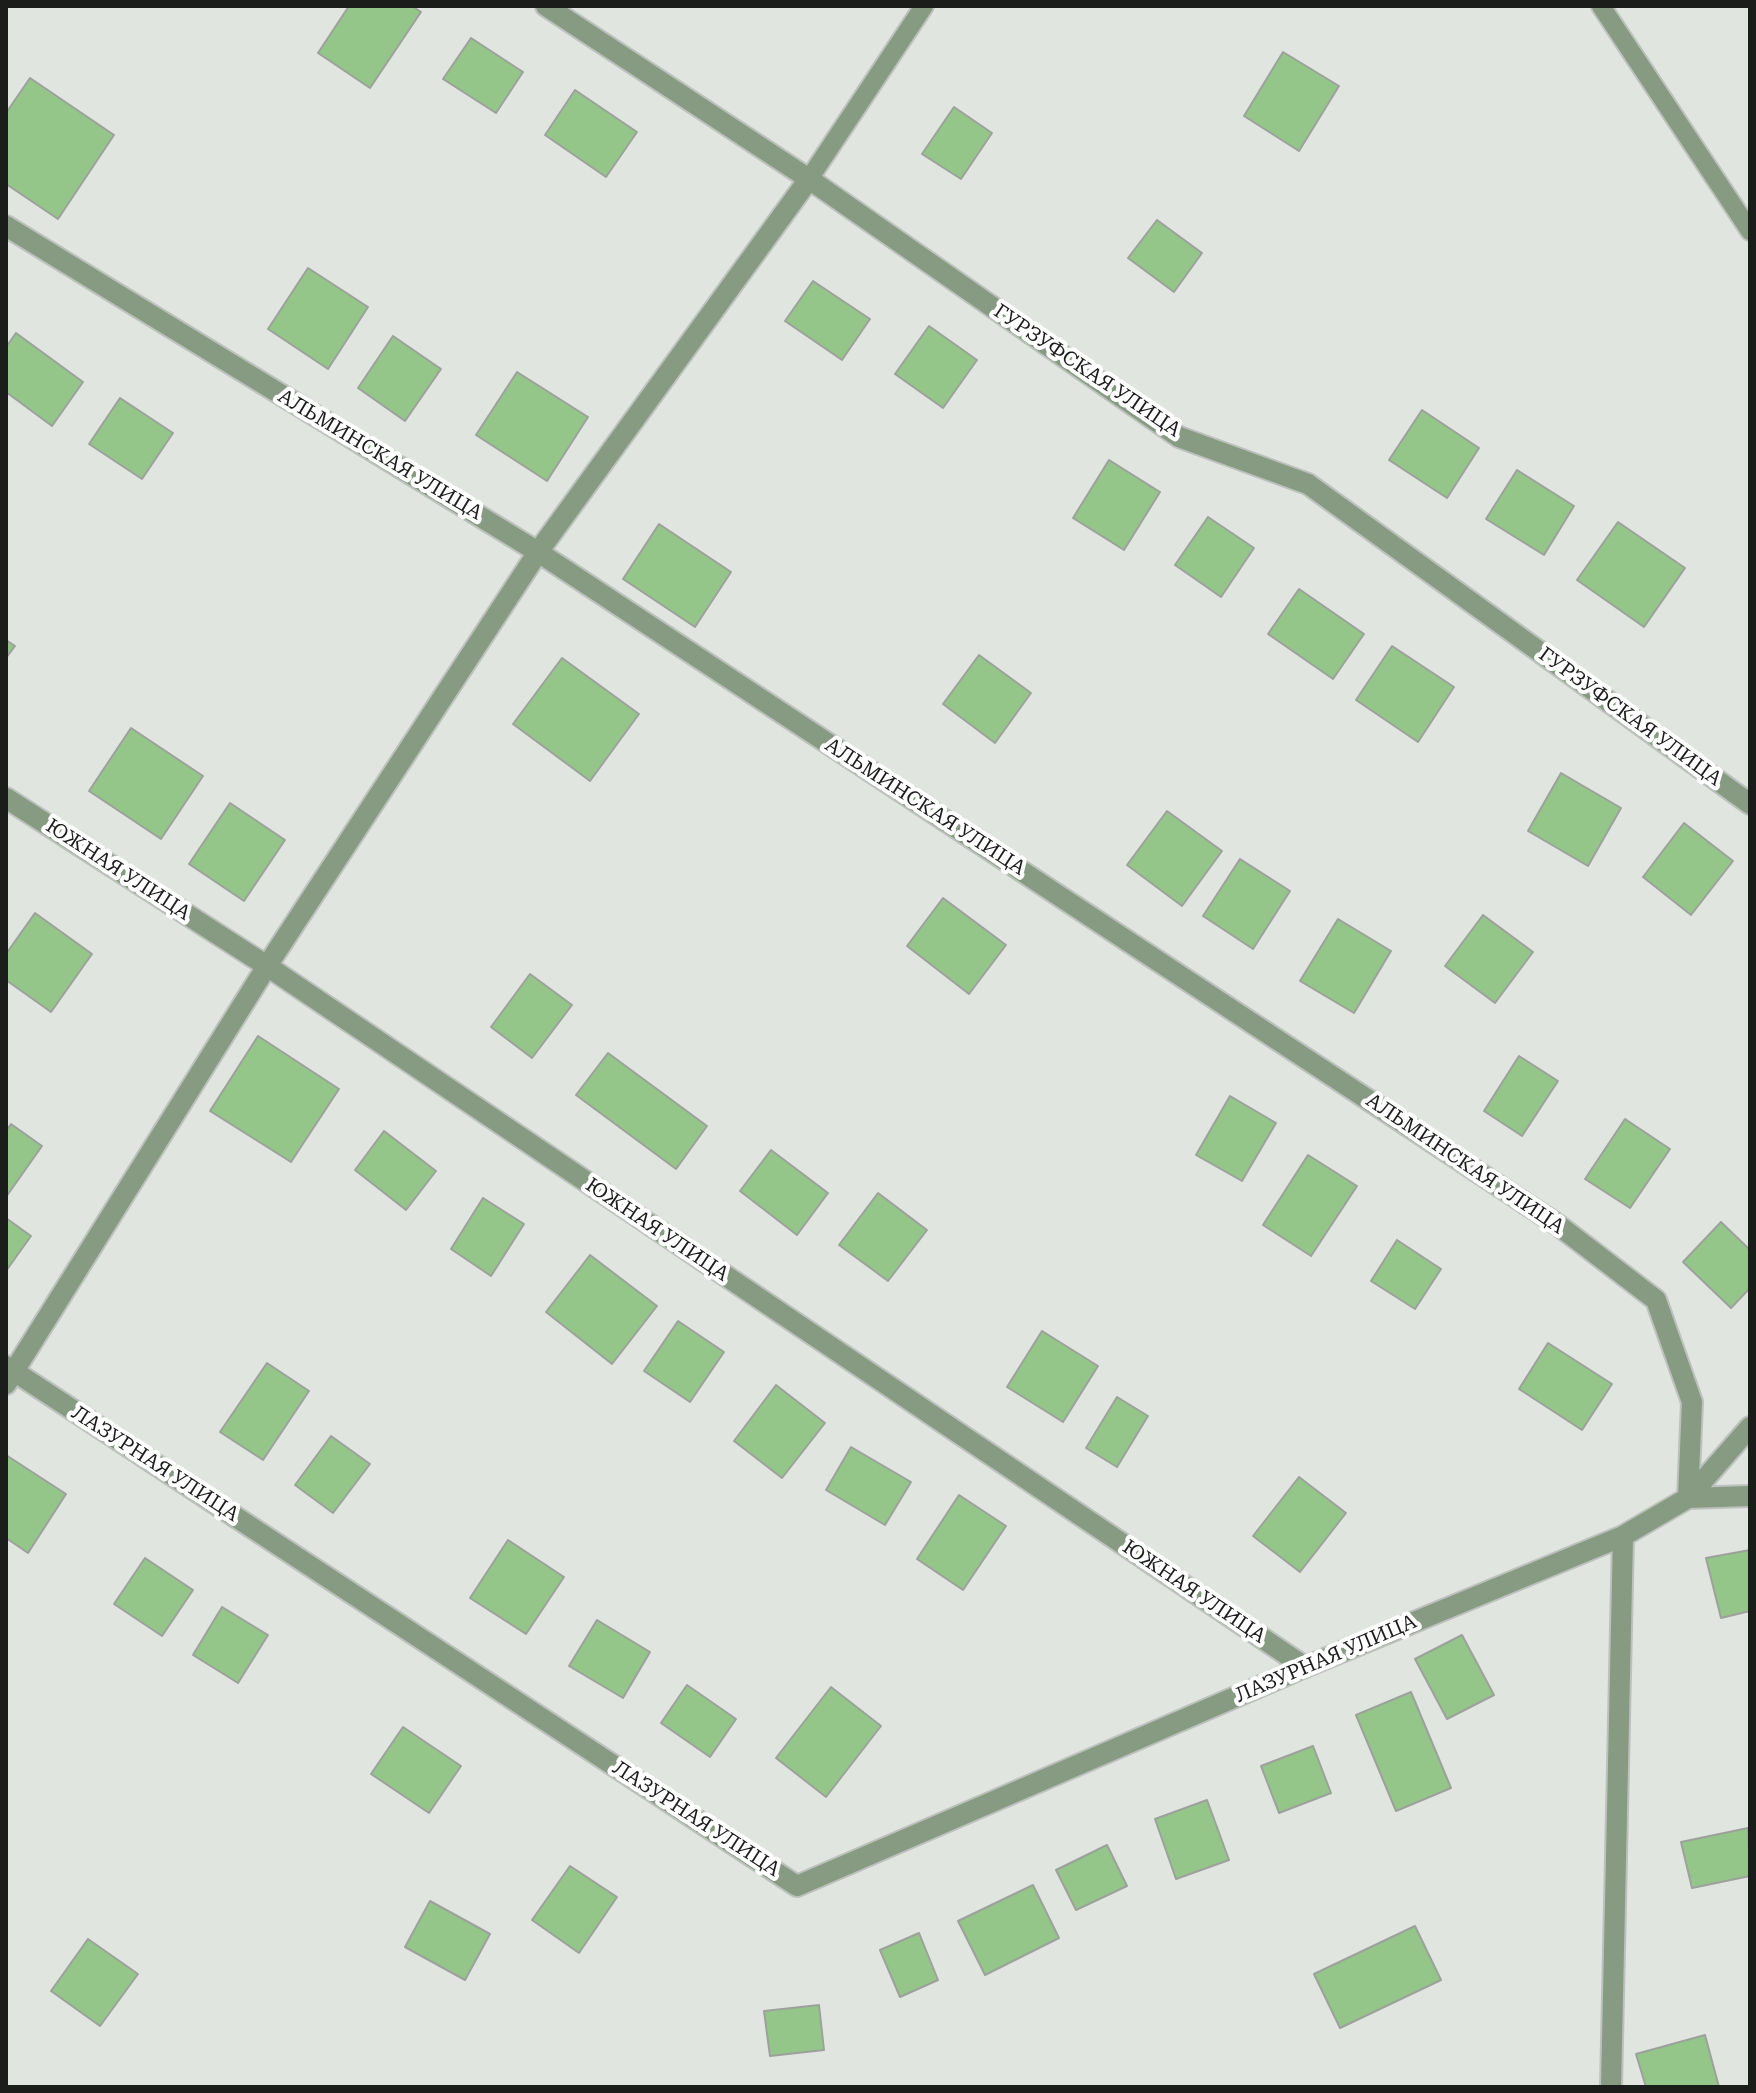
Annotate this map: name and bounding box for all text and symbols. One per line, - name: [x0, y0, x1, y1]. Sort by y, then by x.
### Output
- street label: ГУРЗУФСКАЯ УЛИЦА: [989, 300, 1185, 442]
- street label: АЛЬМИНСКАЯ УЛИЦА: [274, 384, 486, 526]
- street label: ГУРЗУФСКАЯ УЛИЦА: [1534, 643, 1726, 791]
- street label: АЛЬМИНСКАЯ УЛИЦА: [820, 733, 1030, 881]
- street label: ЮЖНАЯ УЛИЦА: [41, 814, 195, 926]
- street label: АЛЬМИНСКАЯ УЛИЦА: [1361, 1089, 1569, 1239]
- street label: ЮЖНАЯ УЛИЦА: [581, 1173, 733, 1287]
- street label: ЛАЗУРНАЯ УЛИЦА: [67, 1401, 243, 1527]
- street label: ЮЖНАЯ УЛИЦА: [1118, 1535, 1270, 1649]
- street label: ЛАЗУРНАЯ УЛИЦА: [1232, 1610, 1420, 1708]
- street label: ЛАЗУРНАЯ УЛИЦА: [608, 1756, 784, 1882]

